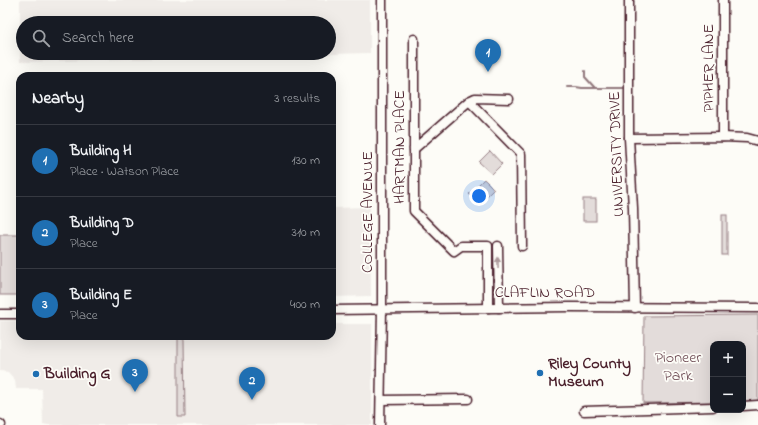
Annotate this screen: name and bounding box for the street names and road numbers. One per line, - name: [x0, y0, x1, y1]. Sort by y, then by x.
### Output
- street label: PIPHER LANE: [697, 24, 721, 112]
- street label: HARTMAN PLACE: [388, 90, 412, 204]
- street label: UNIVERSITY DRIVE: [603, 91, 631, 217]
- street label: COLLEGE AVENUE: [356, 151, 380, 273]
- street label: CLAFLIN ROAD: [495, 281, 595, 305]

